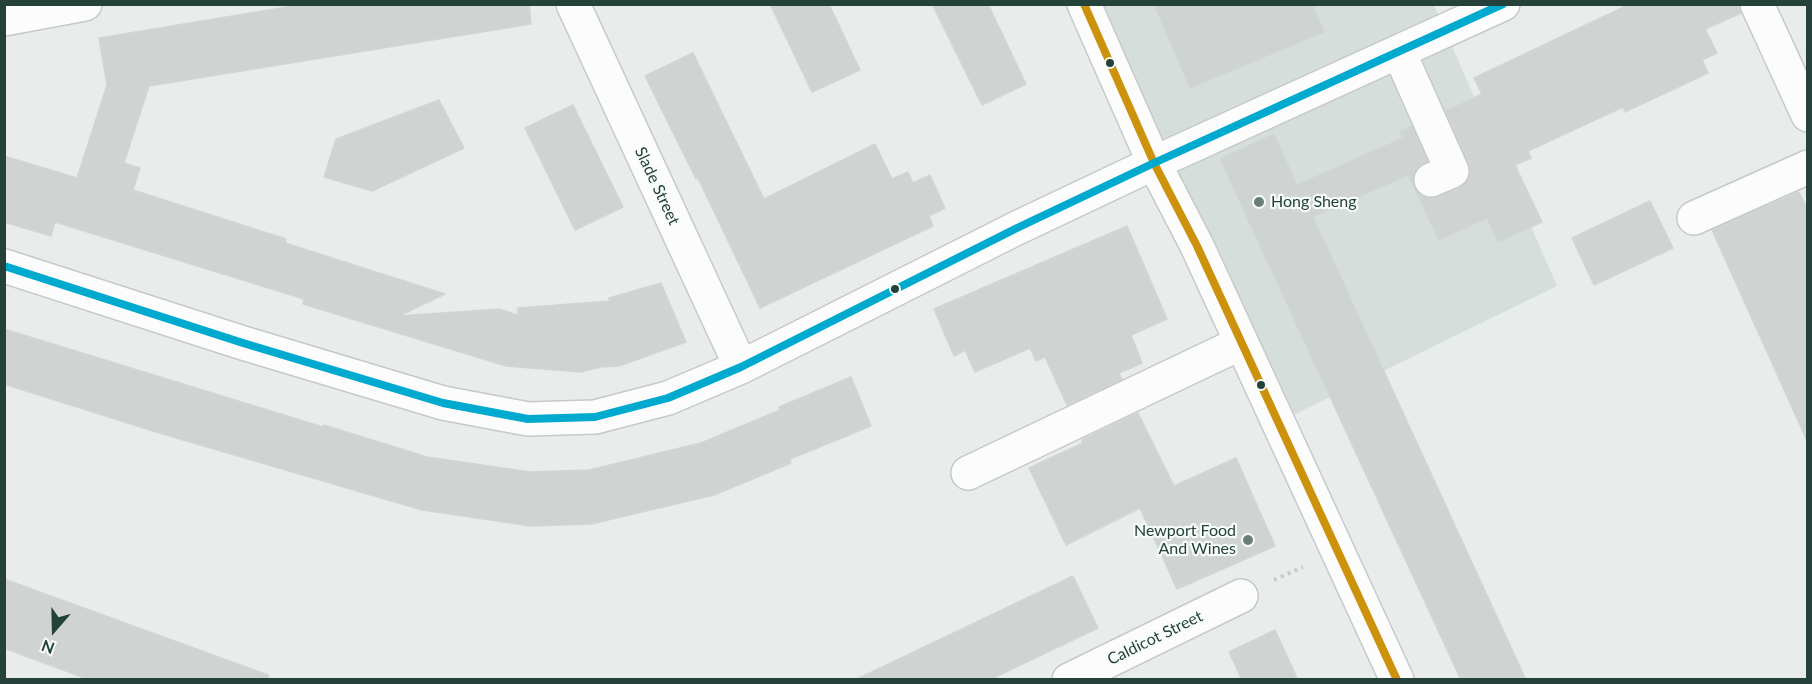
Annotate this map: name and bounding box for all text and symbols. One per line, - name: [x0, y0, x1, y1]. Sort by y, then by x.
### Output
- unlabelled marker: [1104, 57, 1116, 69]
- street label: Slade Street: [631, 144, 683, 228]
- place label: Hong Sheng: [1271, 192, 1357, 212]
- marker: Hong Sheng: [1252, 195, 1266, 209]
- unlabelled marker: [889, 283, 901, 295]
- unlabelled marker: [1255, 379, 1267, 391]
- place label: Newport Food And Wines: [1134, 521, 1236, 559]
- marker: Newport Food And Wines: [1241, 533, 1255, 547]
- north arrow: [24, 600, 84, 660]
- street label: Caldicot Street: [1104, 607, 1206, 669]
- text: N: [39, 636, 57, 658]

